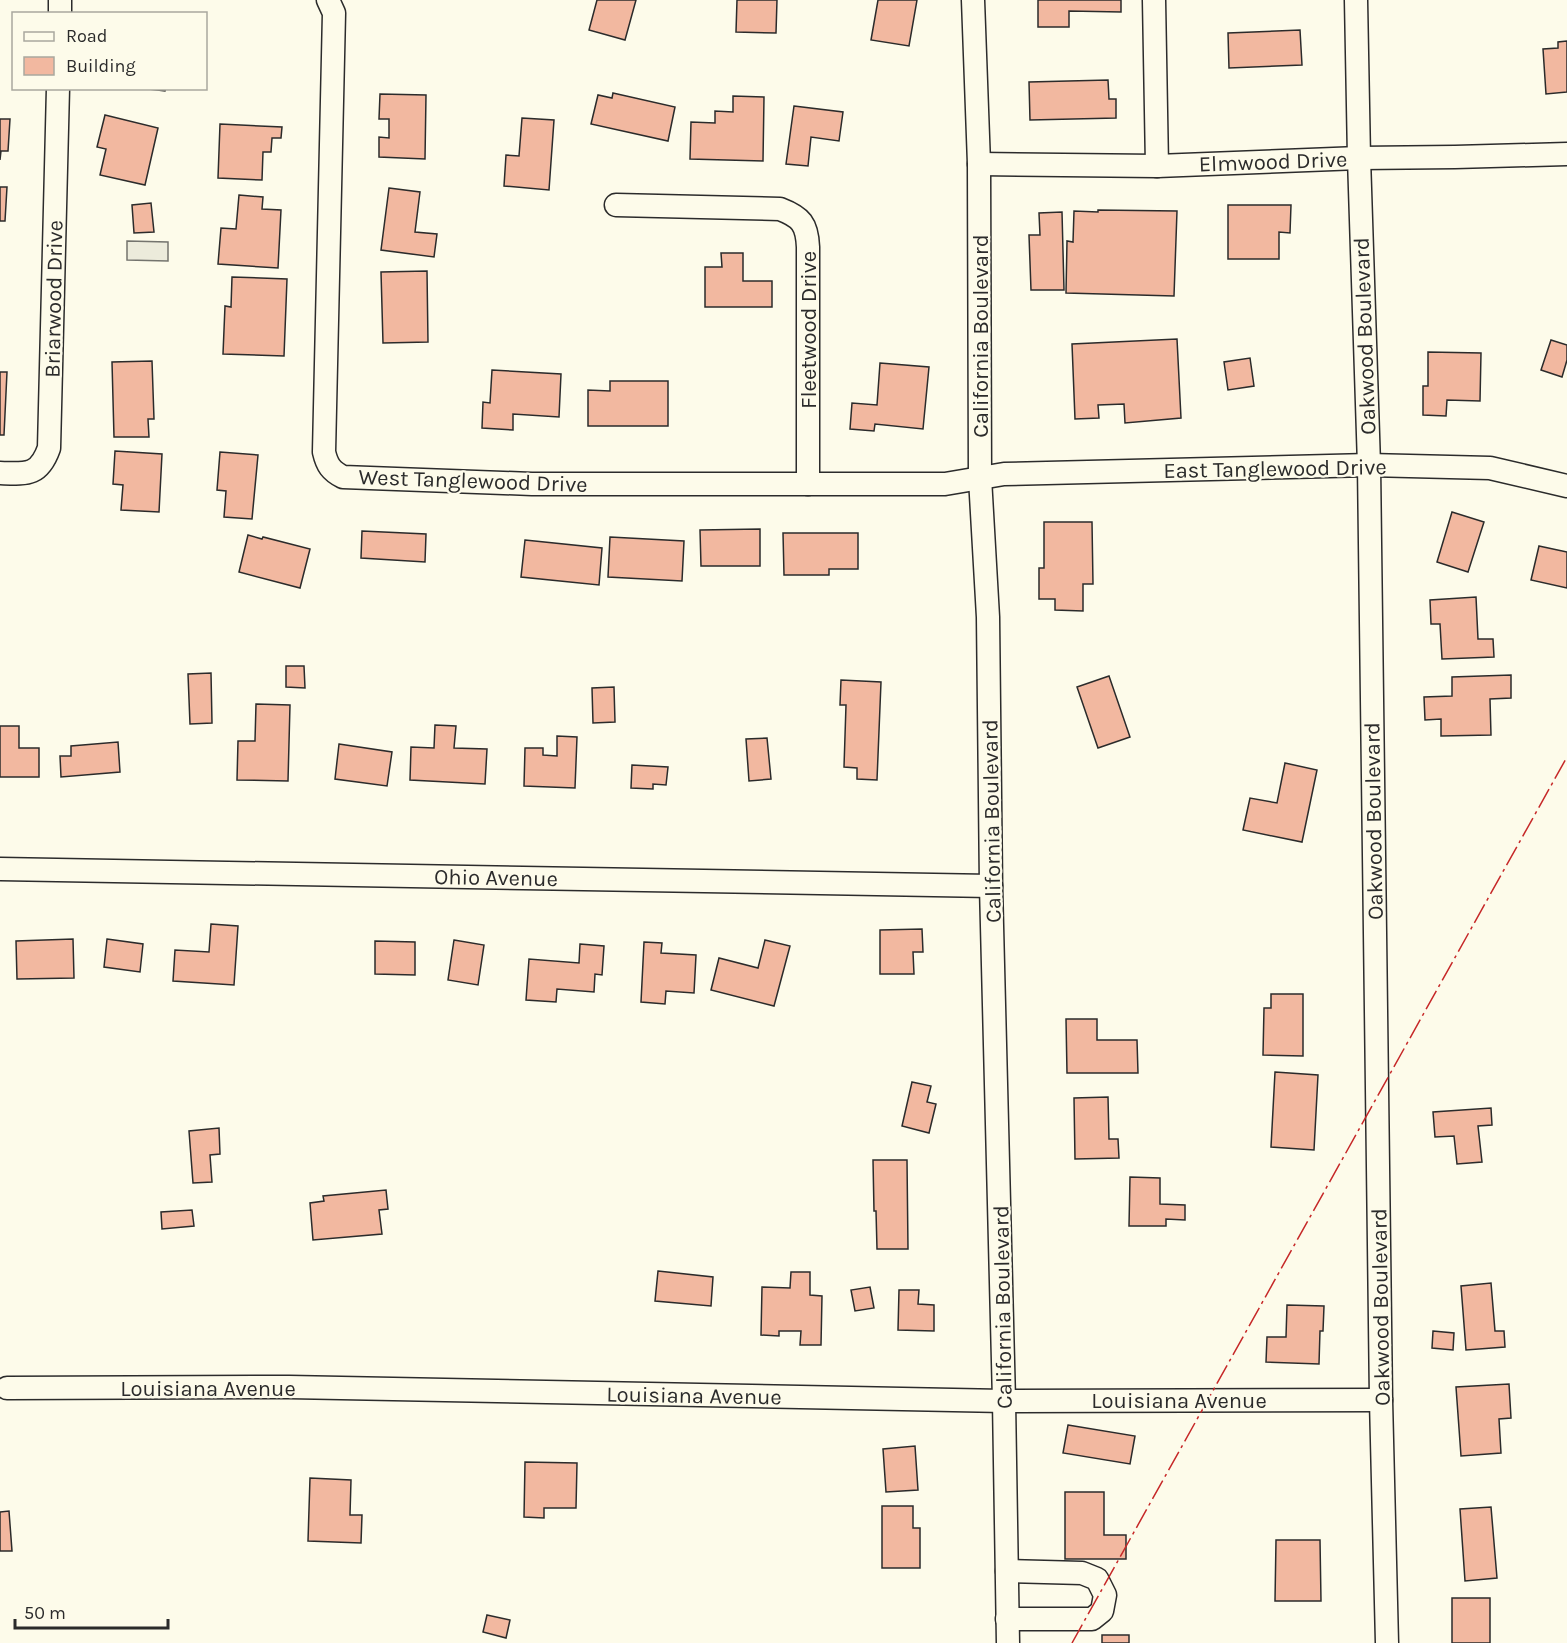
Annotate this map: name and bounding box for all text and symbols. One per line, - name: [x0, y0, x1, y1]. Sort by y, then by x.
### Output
- legend: [12, 12, 207, 90]
- text: Road: [66, 25, 107, 47]
- text: Building: [66, 55, 136, 77]
- street label: Elmwood Drive: [1198, 146, 1348, 178]
- street label: Briarwood Drive: [40, 220, 68, 378]
- street label: California Boulevard: [968, 234, 994, 438]
- street label: Oakwood Boulevard: [1349, 237, 1381, 435]
- street label: Fleetwood Drive: [796, 251, 822, 409]
- street label: East Tanglewood Drive: [1163, 454, 1387, 484]
- street label: West Tanglewood Drive: [358, 464, 588, 498]
- street label: California Boulevard: [977, 719, 1007, 923]
- street label: Oakwood Boulevard: [1359, 722, 1389, 920]
- street label: Ohio Avenue: [434, 864, 558, 892]
- street label: California Boulevard: [988, 1205, 1018, 1409]
- street label: Oakwood Boulevard: [1366, 1208, 1396, 1406]
- street label: Louisiana Avenue: [120, 1376, 296, 1402]
- street label: Louisiana Avenue: [606, 1381, 782, 1411]
- street label: Louisiana Avenue: [1091, 1388, 1267, 1414]
- scale bar: [15, 1592, 168, 1630]
- text: 50 m: [24, 1602, 66, 1624]

